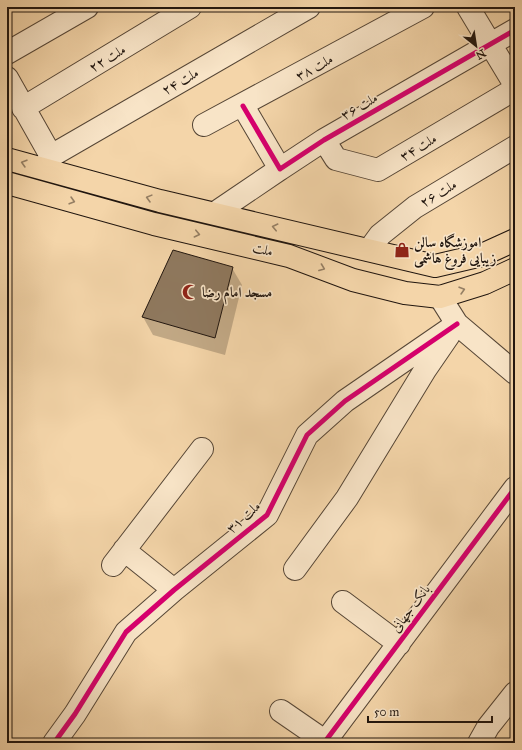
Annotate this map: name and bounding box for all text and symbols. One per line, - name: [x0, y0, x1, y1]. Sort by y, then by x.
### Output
- north arrow: [456, 26, 496, 66]
- street label: ملت ۲۲: [86, 41, 129, 76]
- text: N: [473, 46, 488, 63]
- street label: ملت ۳۸: [293, 50, 336, 85]
- street label: ملت ۲۴: [159, 64, 202, 99]
- street label: ملت ۳۶: [338, 89, 381, 124]
- street label: ملت ۳۴: [397, 130, 440, 165]
- one-way arrow: [20, 159, 27, 168]
- street label: ملت ۲۶: [417, 176, 460, 211]
- one-way arrow: [146, 194, 153, 203]
- one-way arrow: [68, 196, 75, 205]
- one-way arrow: [272, 224, 279, 232]
- one-way arrow: [193, 229, 200, 238]
- place label: اموزشگاه سالن زیبایی فروغ هاشمی: [414, 233, 497, 270]
- street label: ملت: [251, 239, 275, 260]
- shop icon: اموزشگاه سالن زیبایی فروغ هاشمی: [393, 241, 411, 259]
- one-way arrow: [319, 264, 326, 272]
- mosque icon: مسجد امام رضا: [181, 283, 199, 301]
- place label: مسجد امام رضا: [202, 284, 272, 305]
- one-way arrow: [458, 286, 465, 295]
- street label: ملت ۳۱: [223, 498, 264, 537]
- street label: بانک جهانی: [387, 581, 434, 636]
- scale bar: [368, 698, 492, 724]
- text: 50 m: [374, 705, 399, 719]

